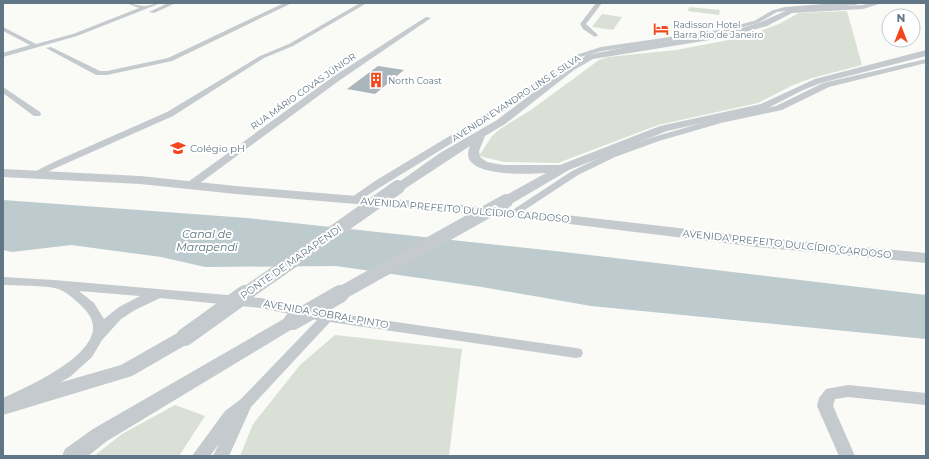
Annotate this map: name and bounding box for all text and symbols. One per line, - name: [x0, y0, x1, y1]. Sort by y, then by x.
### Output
- north arrow: [881, 8, 921, 48]
- text: N: [897, 11, 905, 25]
- place label: Radisson Hotel Barra Rio de Janeiro: [673, 19, 764, 40]
- hotel icon: Radisson Hotel Barra Rio de Janeiro: [652, 20, 670, 38]
- street label: RUA MÁRIO COVAS JÚNIOR: [248, 50, 358, 132]
- street label: AVENIDA EVANDRO LINS E SILVA: [450, 52, 583, 144]
- building icon: North Coast: [367, 71, 385, 89]
- place label: North Coast: [388, 75, 442, 86]
- school or university icon: Colégio pH: [169, 139, 187, 157]
- place label: Colégio pH: [190, 142, 245, 155]
- street label: AVENIDA PREFEITO DULCÍDIO CARDOSO: [360, 194, 570, 226]
- street label: PONTE DE MARAPENDI: [238, 222, 344, 302]
- water label: Canal de Marapendi: [176, 227, 238, 254]
- street label: AVENIDA PREFEITO DULCÍDIO CARDOSO: [682, 227, 892, 261]
- street label: AVENIDA SOBRAL PINTO: [262, 297, 390, 331]

